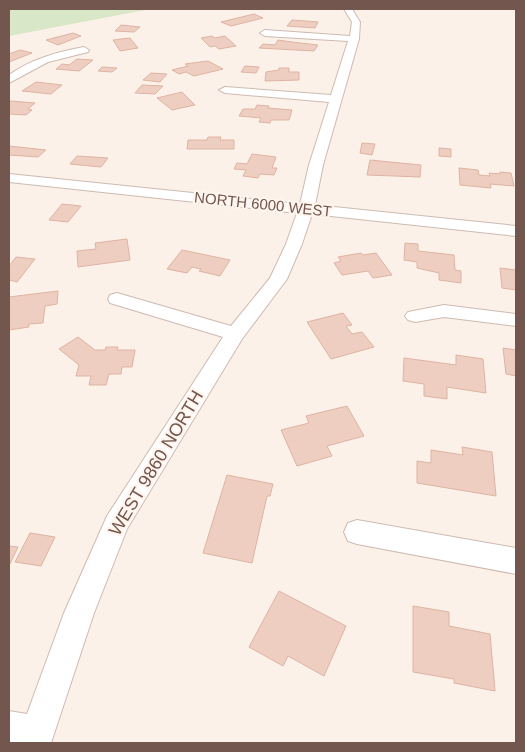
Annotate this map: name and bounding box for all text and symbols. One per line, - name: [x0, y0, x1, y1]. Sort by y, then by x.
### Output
- street label: NORTH 6000 WEST: [193, 188, 333, 220]
- street label: WEST 9860 NORTH: [105, 387, 207, 539]

